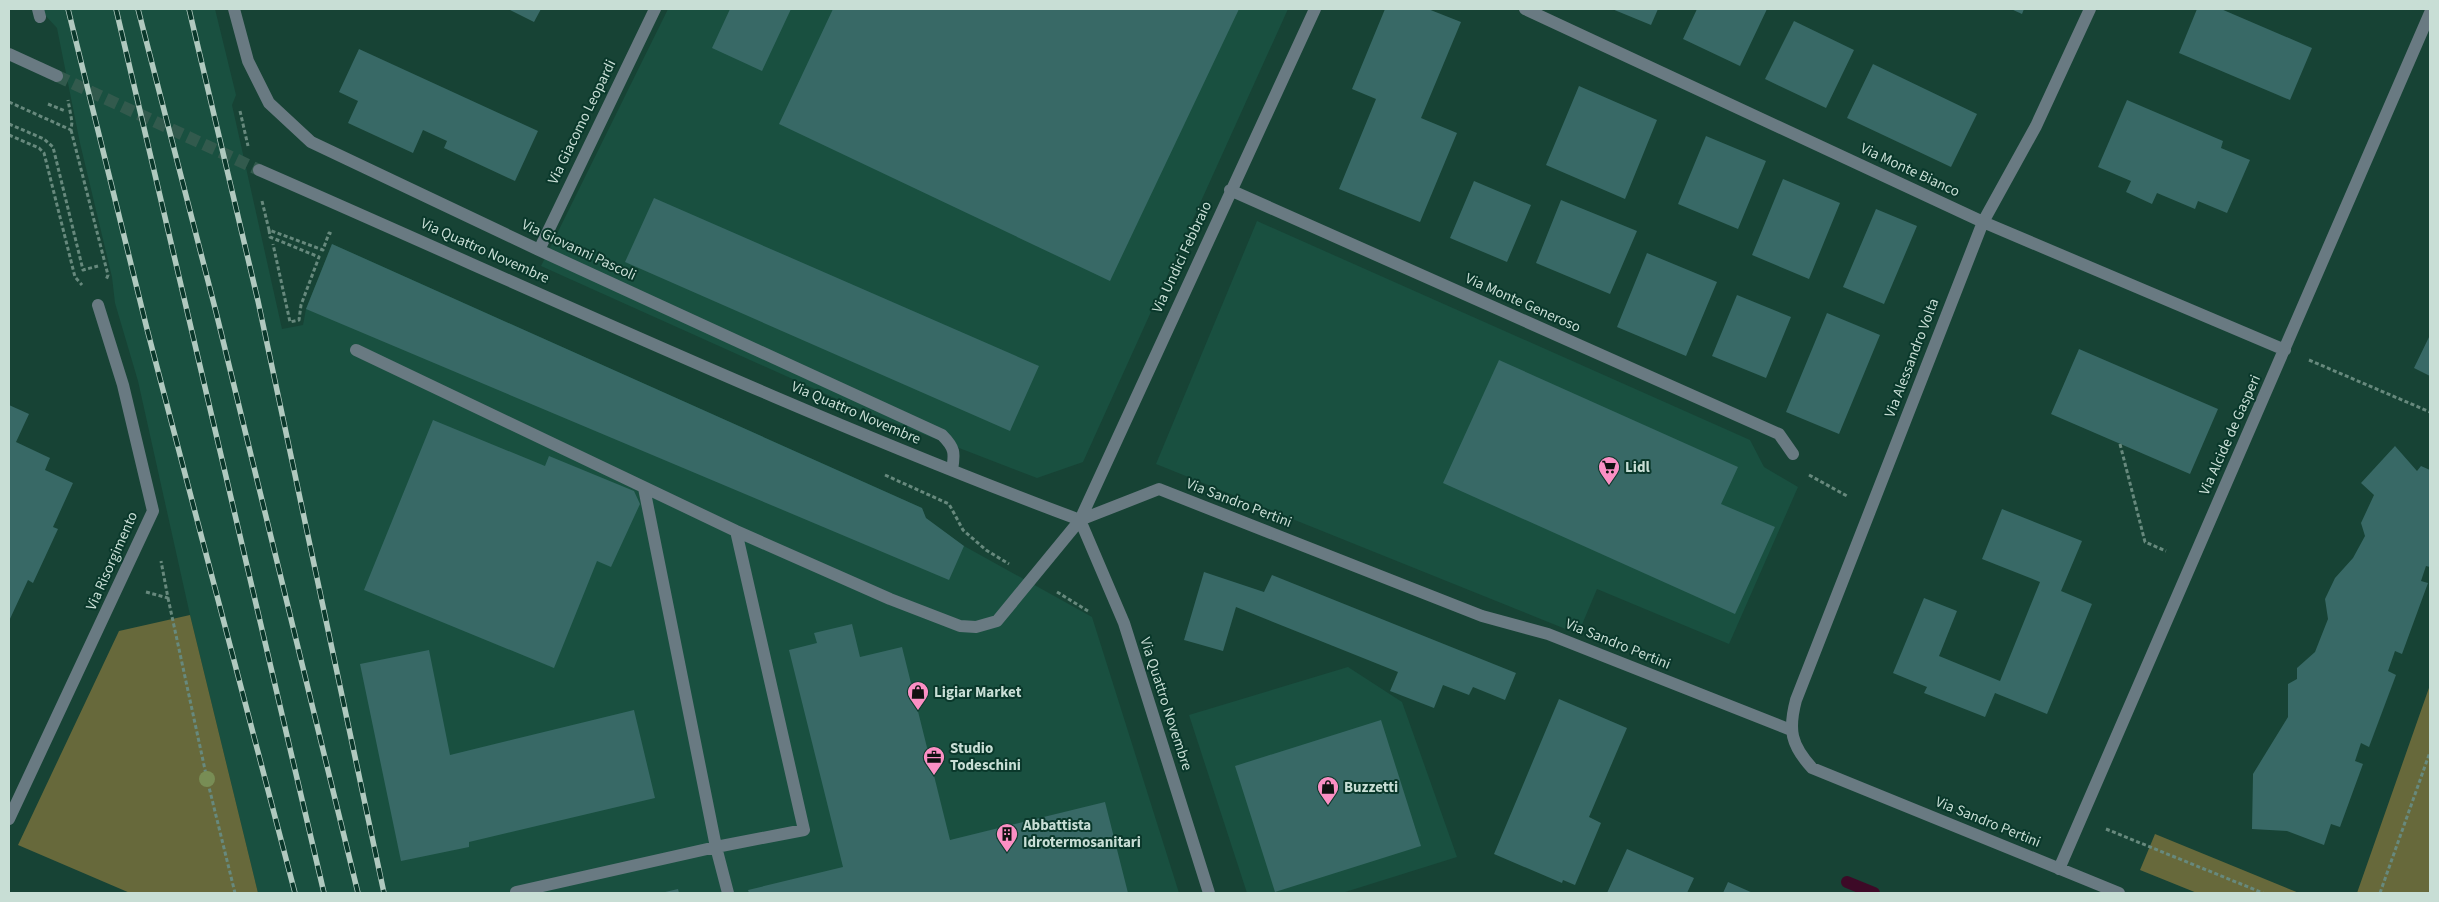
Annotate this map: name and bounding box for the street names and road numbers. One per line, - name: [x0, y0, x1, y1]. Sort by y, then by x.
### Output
- street label: Via Giacomo Leopardi: [543, 56, 621, 188]
- street label: Via Monte Bianco: [1857, 138, 1963, 202]
- street label: Via Undici Febbraio: [1147, 198, 1217, 316]
- street label: Via Quattro Novembre: [417, 213, 553, 289]
- street label: Via Giovanni Pascoli: [518, 214, 640, 286]
- street label: Via Monte Generoso: [1462, 268, 1584, 338]
- street label: Via Alessandro Volta: [1880, 295, 1944, 421]
- street label: Via Alcide de Gasperi: [2194, 371, 2266, 499]
- street label: Via Quattro Novembre: [788, 376, 924, 450]
- street label: Via Sandro Pertini: [1183, 473, 1295, 533]
- street label: Via Risorgimento: [81, 508, 143, 614]
- street label: Via Sandro Pertini: [1562, 613, 1674, 675]
- street label: Via Quattro Novembre: [1135, 635, 1197, 773]
- street label: Via Sandro Pertini: [1932, 791, 2044, 853]

